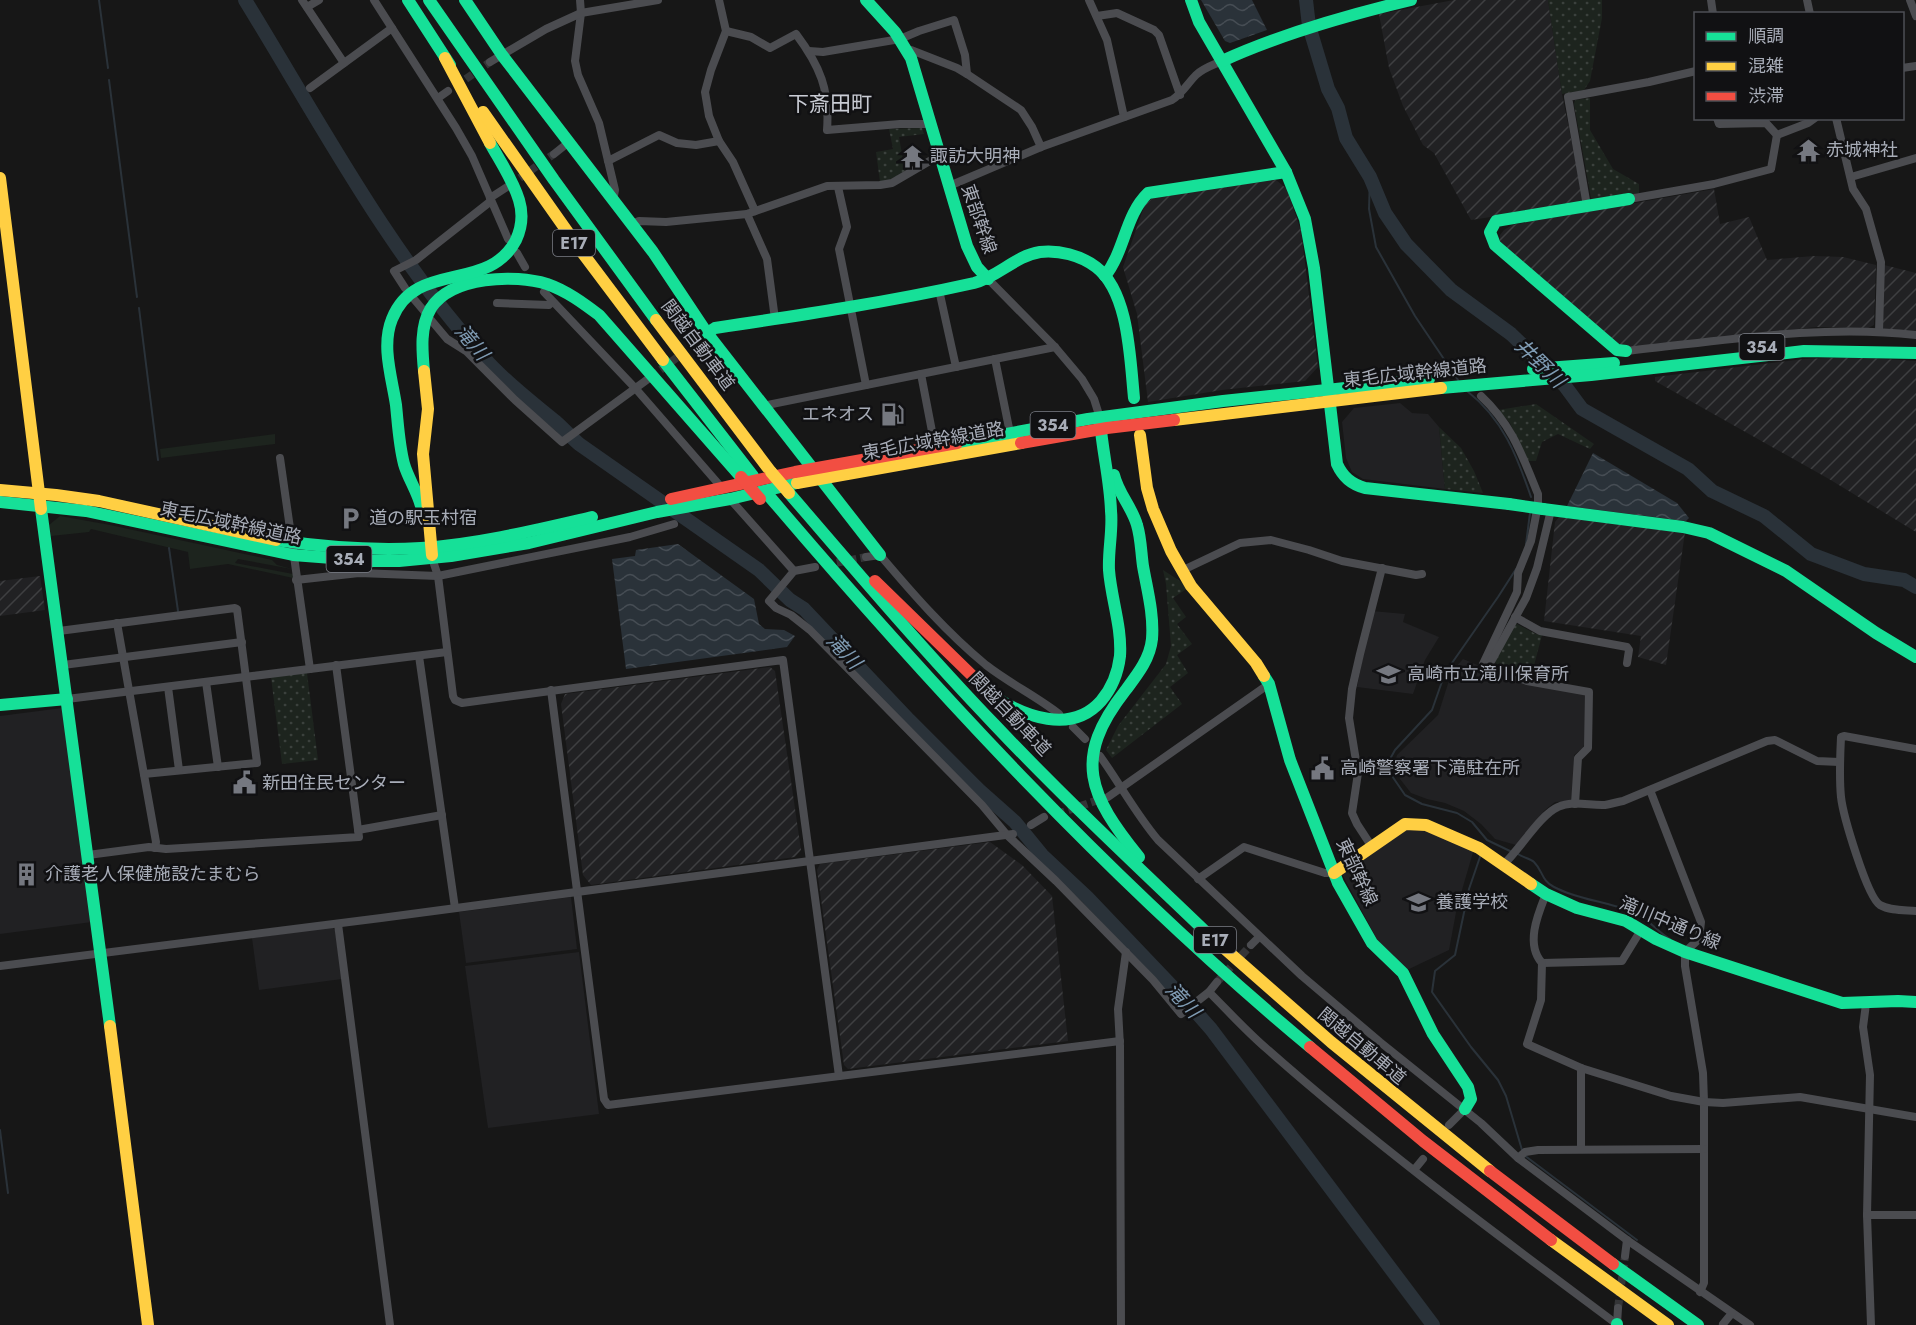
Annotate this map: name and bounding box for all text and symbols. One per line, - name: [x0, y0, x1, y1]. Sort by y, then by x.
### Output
- legend: [1694, 12, 1904, 120]
- text: 順調: [1748, 23, 1784, 49]
- text: 混雑: [1748, 53, 1784, 79]
- text: 渋滞: [1748, 83, 1784, 109]
- district label: 下斎田町: [788, 89, 872, 119]
- temple icon: 赤城神社: [1795, 137, 1821, 163]
- place label: 赤城神社: [1826, 137, 1898, 163]
- temple icon: 諏訪大明神: [899, 143, 925, 169]
- place label: 諏訪大明神: [930, 143, 1020, 169]
- street label: 東部幹線: [955, 181, 1003, 257]
- road number: E17: [553, 230, 595, 256]
- street label: 関越自動車道: [655, 294, 741, 396]
- water label: 滝川: [448, 318, 497, 368]
- water label: 井野川: [1508, 332, 1573, 396]
- road number: 354: [1740, 334, 1784, 360]
- street label: 東毛広域幹線道路: [1342, 353, 1488, 393]
- place label: エネオス: [802, 401, 874, 427]
- fuel station icon: エネオス: [879, 401, 905, 427]
- road number: 354: [1030, 412, 1076, 438]
- street label: 東毛広域幹線道路: [860, 416, 1006, 466]
- street label: 東毛広域幹線道路: [158, 495, 304, 551]
- parking icon: 道の駅玉村宿: [338, 505, 364, 531]
- place label: 道の駅玉村宿: [369, 505, 477, 531]
- road number: 354: [326, 546, 372, 572]
- water label: 滝川: [819, 627, 869, 677]
- school or university icon: 高崎市立滝川保育所: [1376, 661, 1402, 687]
- place label: 高崎市立滝川保育所: [1407, 661, 1569, 687]
- street label: 関越自動車道: [963, 666, 1057, 762]
- public building icon: 高崎警察署下滝駐在所: [1309, 755, 1335, 781]
- place label: 高崎警察署下滝駐在所: [1340, 755, 1520, 781]
- public building icon: 新田住民センター: [231, 770, 257, 796]
- place label: 新田住民センター: [262, 770, 406, 796]
- street label: 東部幹線: [1330, 834, 1384, 910]
- building icon: 介護老人保健施設たまむら: [14, 861, 40, 887]
- place label: 介護老人保健施設たまむら: [45, 861, 260, 887]
- school or university icon: 養護学校: [1405, 889, 1431, 915]
- place label: 養護学校: [1436, 889, 1508, 915]
- street label: 滝川中通り線: [1615, 890, 1725, 956]
- road number: E17: [1194, 927, 1236, 953]
- water label: 滝川: [1158, 976, 1208, 1026]
- street label: 関越自動車道: [1312, 1001, 1412, 1091]

